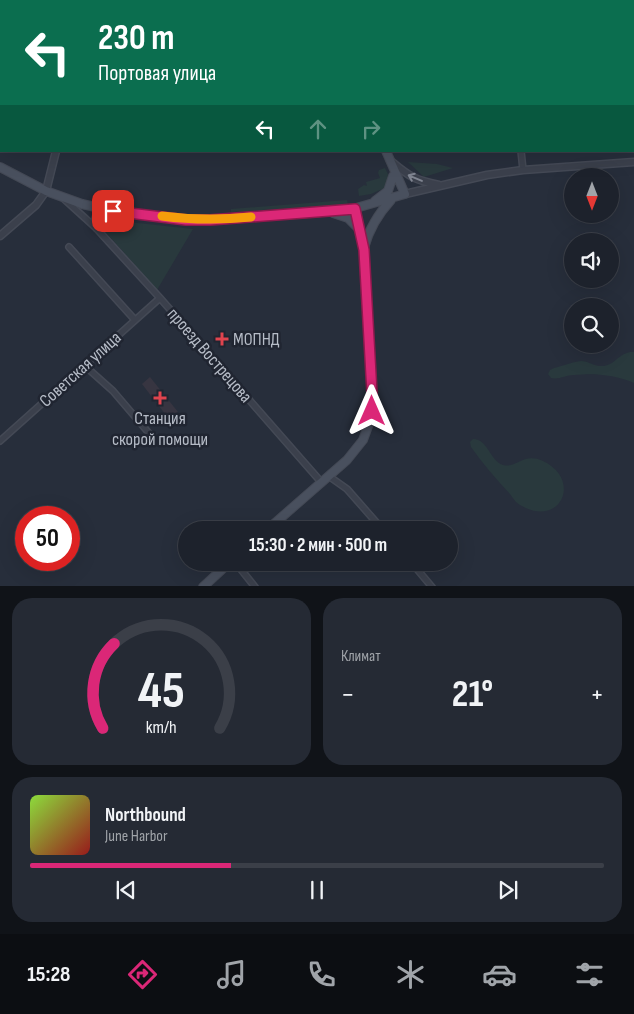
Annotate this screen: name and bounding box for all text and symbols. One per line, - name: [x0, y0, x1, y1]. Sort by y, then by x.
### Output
- text: 230 m: [98, 17, 174, 60]
- icon: left: [15, 20, 80, 85]
- text: Портовая улица: [98, 60, 216, 87]
- icon: left: [251, 115, 279, 143]
- icon: ahead: [304, 115, 332, 143]
- icon: right: [357, 115, 385, 143]
- north arrow: [564, 168, 619, 222]
- map controls: [564, 168, 619, 353]
- one-way arrow: [408, 173, 423, 183]
- pin: [92, 190, 134, 232]
- icon: arrive: [99, 197, 127, 225]
- button: sound: [564, 233, 619, 288]
- button: search: [564, 298, 619, 353]
- street label: проезд Вострецова: [163, 304, 256, 407]
- street label: Советская улица: [35, 327, 125, 411]
- place label: МОПНД: [233, 329, 280, 350]
- marker: МОПНД: [215, 332, 229, 346]
- position arrow: [345, 384, 397, 436]
- marker: Станция скорой помощи: [153, 391, 167, 405]
- place label: Станция скорой помощи: [112, 408, 208, 450]
- speed limit sign: 50: [15, 506, 80, 571]
- text: 15:30 · 2 мин · 500 m: [249, 534, 387, 557]
- text: Климат: [341, 647, 381, 666]
- text: 45: [138, 660, 185, 723]
- text: 21°: [452, 672, 493, 717]
- text: −: [341, 678, 355, 711]
- text: +: [590, 678, 604, 711]
- text: km/h: [146, 717, 177, 738]
- text: Northbound: [105, 804, 186, 827]
- text: June Harbor: [105, 827, 168, 846]
- icon: previous: [112, 876, 140, 904]
- icon: pause: [303, 876, 331, 904]
- icon: next: [494, 876, 522, 904]
- icon: directions: [125, 957, 160, 992]
- icon: music: [214, 957, 249, 992]
- icon: phone: [304, 957, 339, 992]
- icon: climate: [393, 957, 428, 992]
- icon: car: [482, 957, 517, 992]
- icon: filters: [572, 957, 607, 992]
- text: 15:28: [27, 961, 70, 988]

